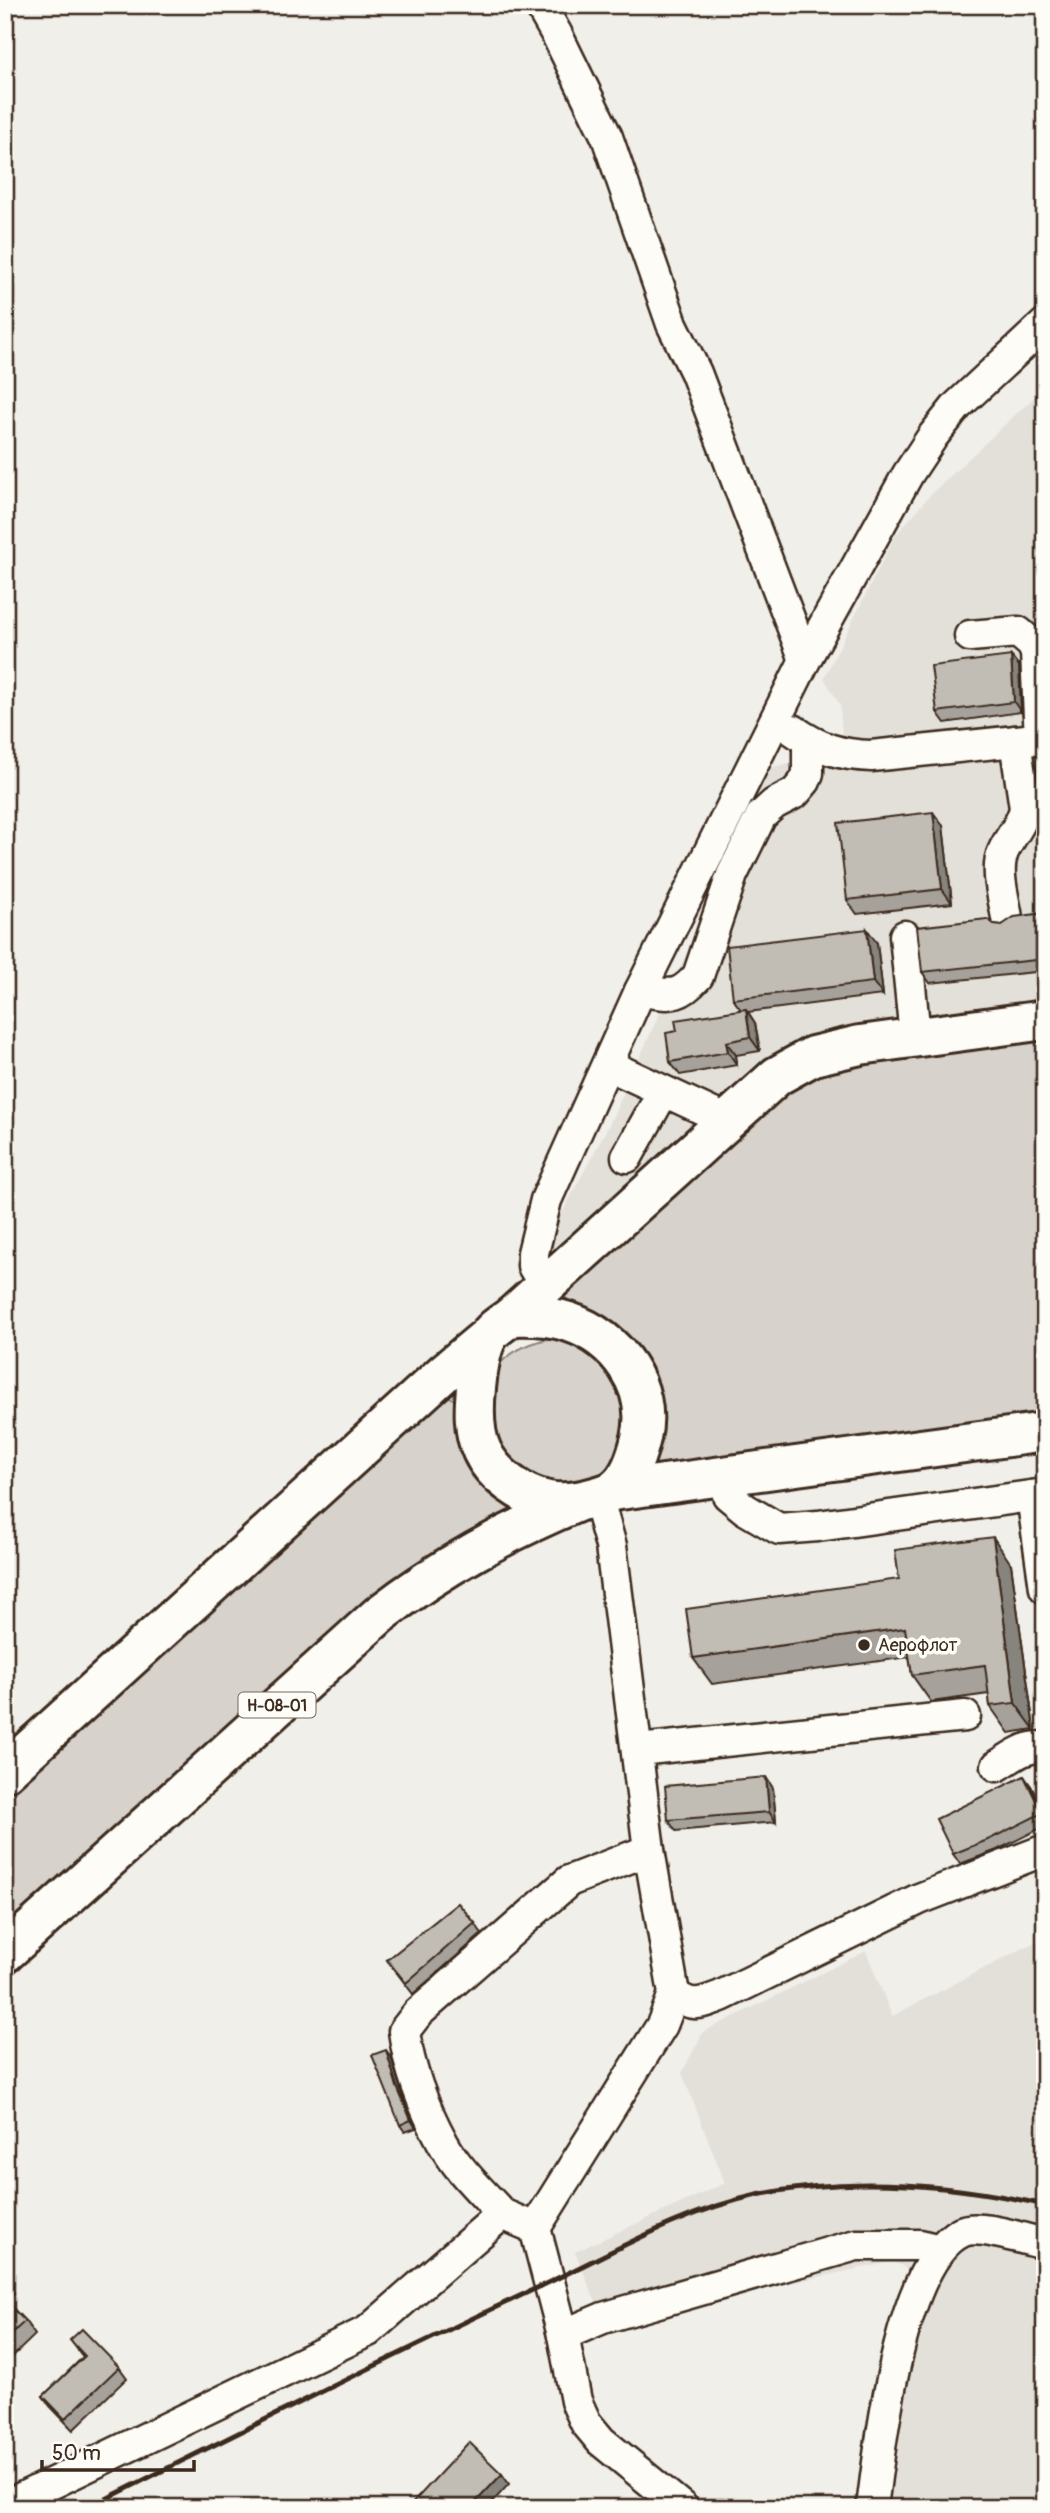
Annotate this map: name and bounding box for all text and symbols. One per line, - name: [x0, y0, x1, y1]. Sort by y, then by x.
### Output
- place label: Аерофлот: [878, 1634, 958, 1657]
- marker: Аерофлот: [856, 1637, 872, 1653]
- road number: Н-08-01: [238, 1693, 316, 1718]
- scale bar: [42, 2429, 194, 2473]
- text: 50 m: [52, 2440, 101, 2467]

